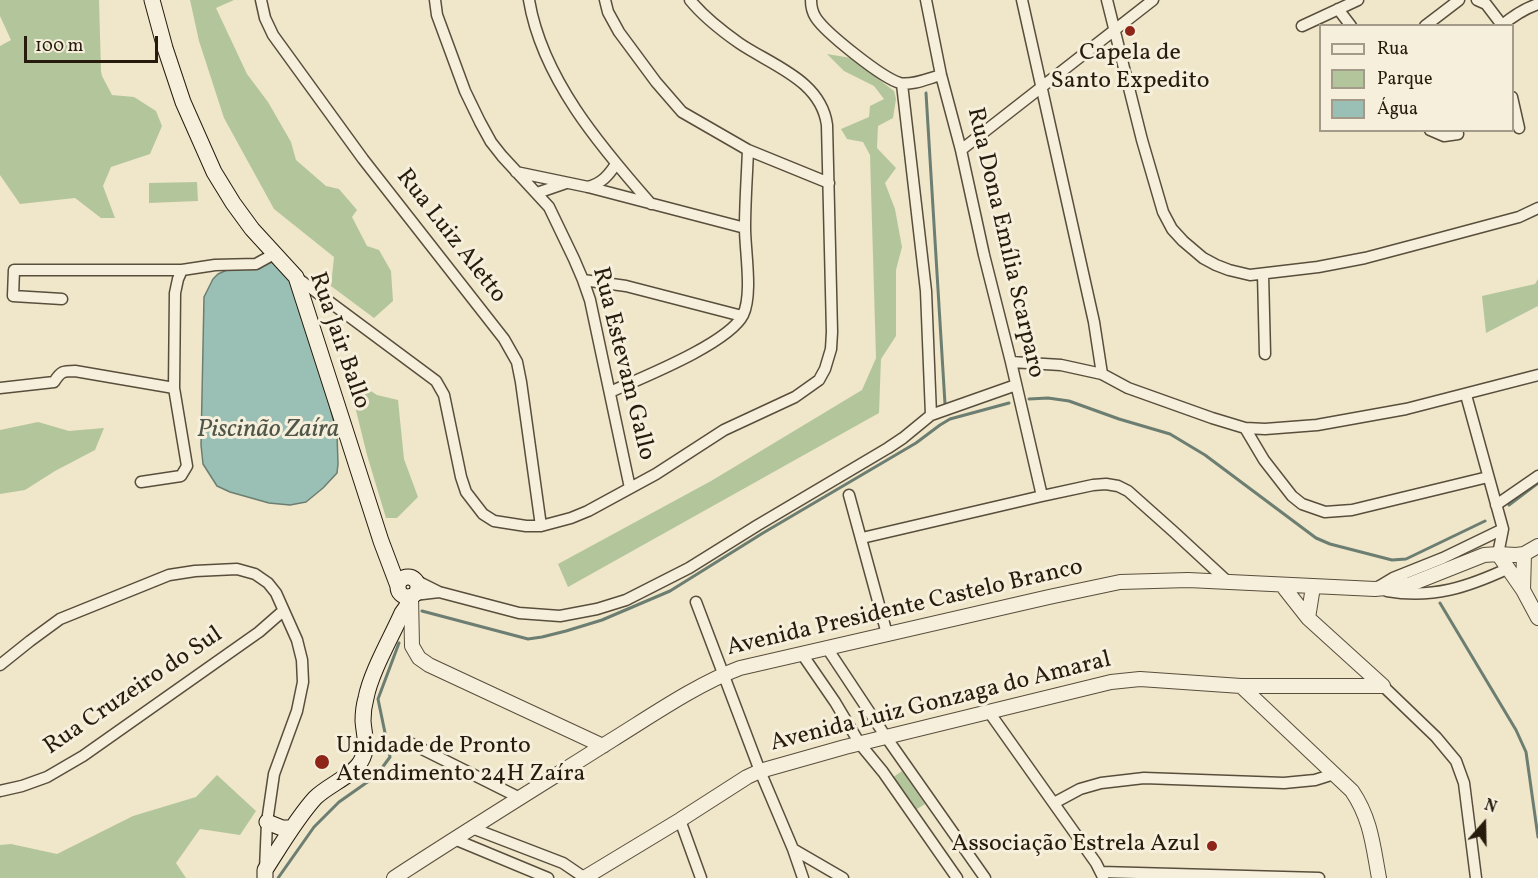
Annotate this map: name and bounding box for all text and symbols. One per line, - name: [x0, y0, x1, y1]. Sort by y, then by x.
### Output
- scale bar: [27, 24, 160, 62]
- marker: Capela de Santo Expedito: [1123, 24, 1137, 38]
- legend: [1319, 24, 1514, 132]
- text: 100 m: [35, 34, 84, 59]
- text: Rua: [1377, 37, 1408, 62]
- place label: Capela de Santo Expedito: [1050, 41, 1210, 97]
- text: Parque: [1377, 67, 1432, 92]
- text: Água: [1377, 97, 1418, 122]
- street label: Rua Dona Emília Scarparo: [959, 105, 1049, 381]
- street label: Rua Luiz Aletto: [389, 164, 511, 310]
- street label: Rua Estevam Gallo: [584, 264, 660, 464]
- street label: Rua Jair Ballo: [301, 269, 375, 413]
- water label: Piscinão Zaíra: [197, 415, 339, 447]
- street label: Avenida Presidente Castelo Branco: [724, 554, 1086, 664]
- street label: Rua Cruzeiro do Sul: [39, 622, 229, 762]
- street label: Avenida Luiz Gonzaga do Amaral: [768, 647, 1114, 759]
- place label: Unidade de Pronto Atendimento 24H Zaíra: [336, 734, 586, 790]
- marker: Unidade de Pronto Atendimento 24H Zaíra: [313, 753, 331, 771]
- north arrow: [1454, 794, 1514, 854]
- text: N: [1481, 795, 1499, 819]
- place label: Associação Estrela Azul: [952, 832, 1200, 860]
- marker: Associação Estrela Azul: [1205, 839, 1219, 853]

